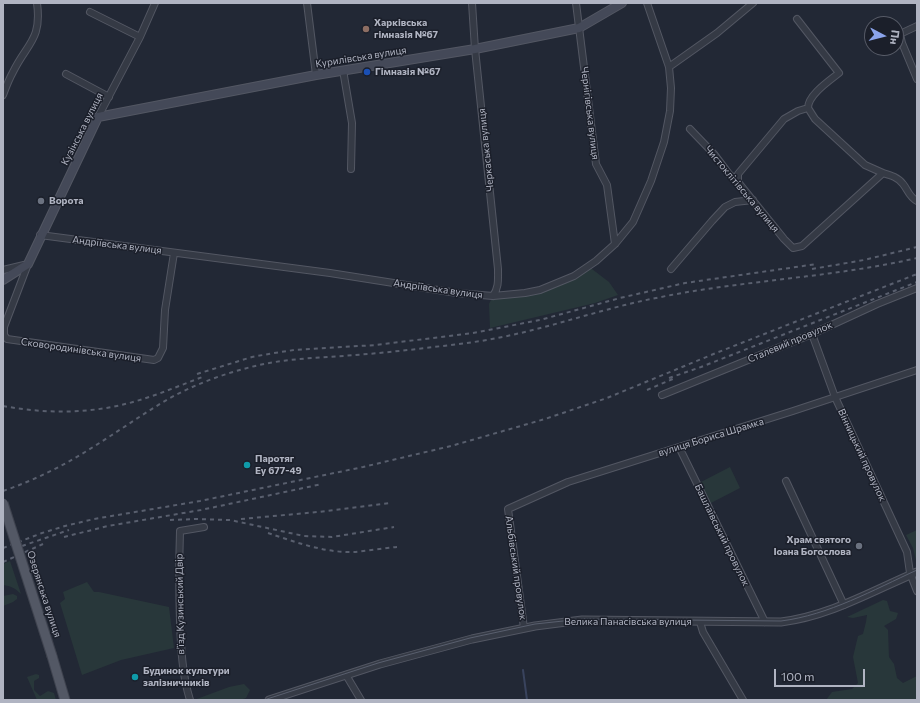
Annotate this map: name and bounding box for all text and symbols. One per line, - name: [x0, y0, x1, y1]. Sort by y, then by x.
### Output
- north arrow: [864, 16, 904, 56]
- place label: Харківська гімназія №67: [374, 17, 438, 40]
- marker: Харківська гімназія №67: [361, 24, 371, 34]
- text: Пн: [888, 29, 903, 45]
- street label: Курилівська вулиця: [315, 44, 407, 70]
- place label: Гімназія №67: [375, 66, 440, 78]
- street label: Чернігівська вулиця: [578, 66, 602, 160]
- marker: Гімназія №67: [362, 67, 372, 77]
- street label: Кузінська вулиця: [59, 91, 105, 167]
- street label: Черкаська вулиця: [476, 108, 496, 192]
- street label: Чистоклітівська вулиця: [702, 143, 782, 235]
- place label: Ворота: [49, 195, 83, 207]
- marker: Ворота: [36, 196, 46, 206]
- street label: Андріївська вулиця: [72, 234, 162, 256]
- street label: Андріївська вулиця: [393, 277, 483, 301]
- street label: Сталевий провулок: [746, 319, 834, 365]
- street label: Сковородинівська вулиця: [20, 336, 142, 364]
- street label: Вінницький провулок: [835, 407, 889, 503]
- street label: вулиця Бориса Шрамка: [657, 415, 765, 459]
- place label: Паротяг Еу 677-49: [255, 453, 302, 476]
- marker: Паротяг Еу 677-49: [242, 460, 252, 470]
- street label: Башлаївський провулок: [692, 482, 752, 588]
- street label: Альбівський провулок: [503, 515, 529, 621]
- place label: Храм святого Іоана Богослова: [773, 534, 851, 558]
- marker: Храм святого Іоана Богослова: [854, 541, 864, 551]
- street label: Озерянська вулиця: [24, 549, 64, 639]
- street label: в’їзд Кузинський Двір: [173, 553, 187, 655]
- street label: Велика Панасівська вулиця: [564, 616, 692, 628]
- scale bar: [776, 661, 867, 687]
- place label: Будинок культури залізничників: [143, 665, 230, 688]
- text: 100 m: [781, 669, 815, 683]
- marker: Будинок культури залізничників: [130, 672, 140, 682]

